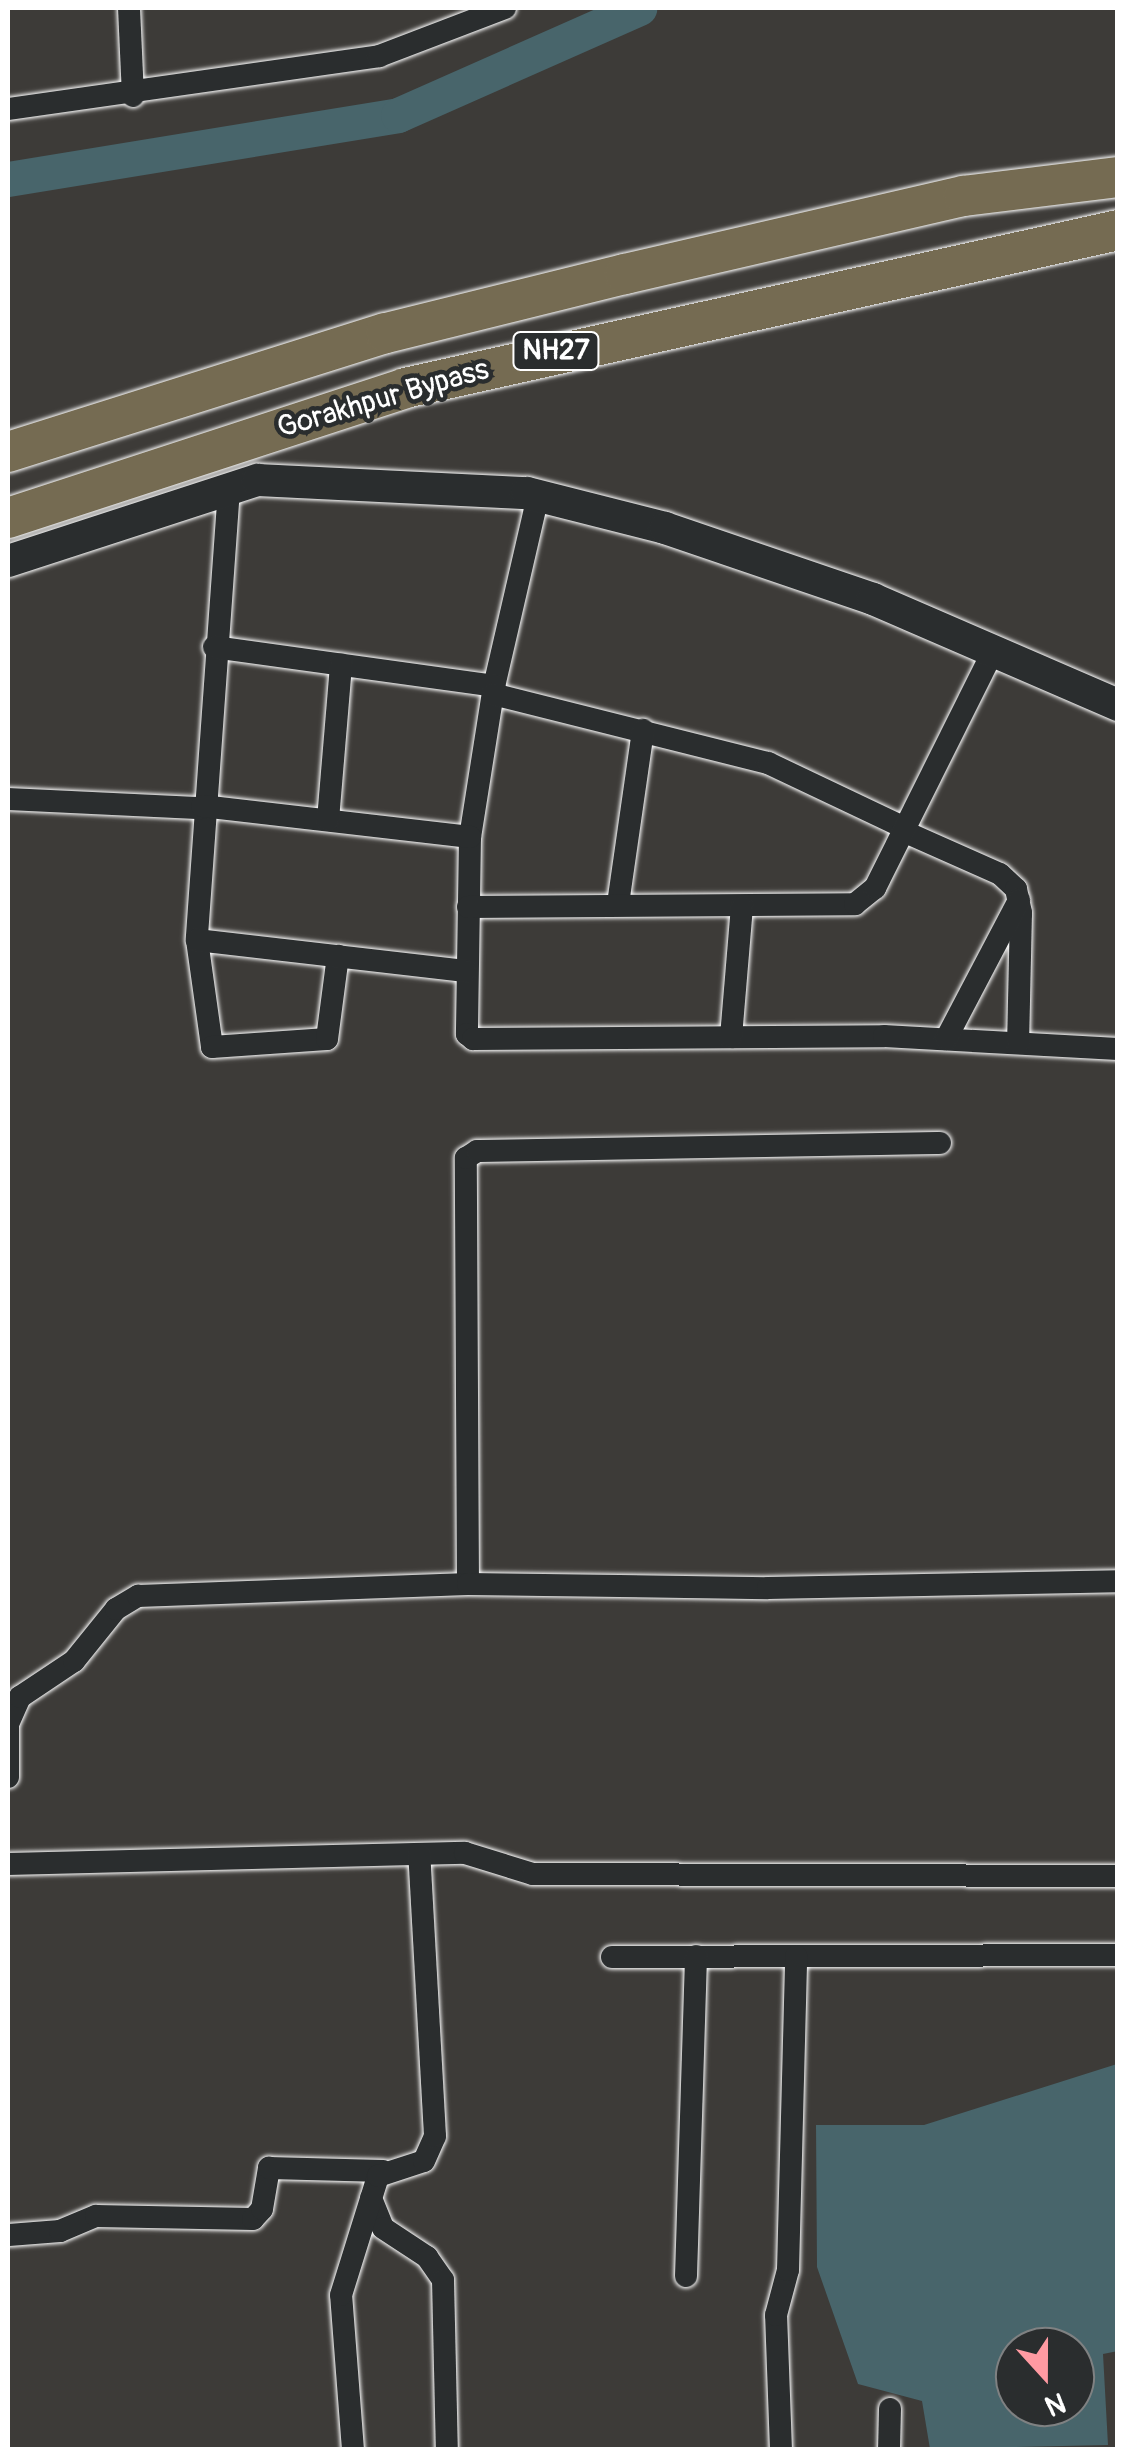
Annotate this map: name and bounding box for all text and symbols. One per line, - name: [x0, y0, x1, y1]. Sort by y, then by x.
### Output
- road number: NH27: [511, 328, 601, 374]
- street label: Gorakhpur Bypass: [273, 352, 493, 446]
- north arrow: [995, 2327, 1095, 2427]
- text: N: [1040, 2384, 1070, 2423]

